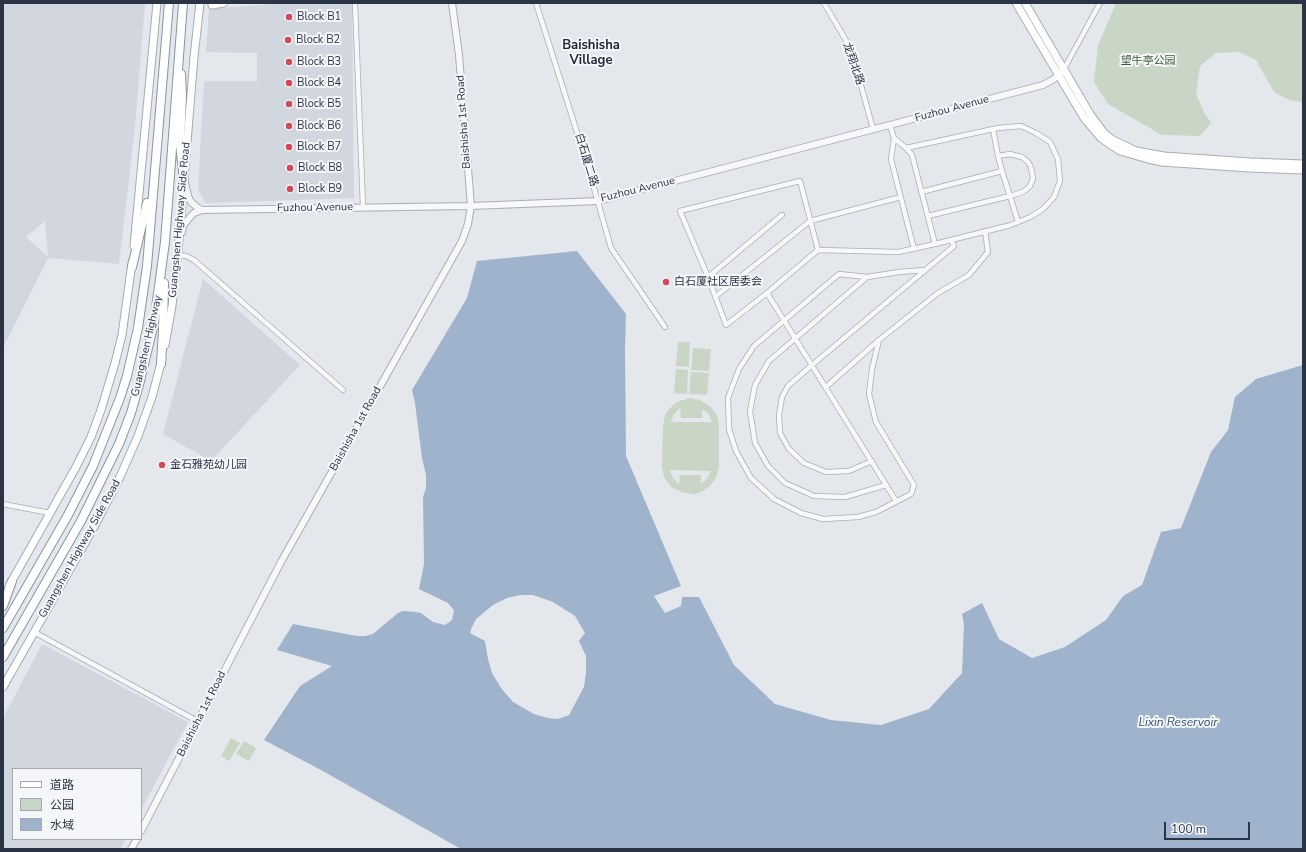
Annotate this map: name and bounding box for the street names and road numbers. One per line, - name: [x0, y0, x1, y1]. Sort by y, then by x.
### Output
- street label: 龙翔北路: [840, 41, 866, 87]
- street label: Baishisha 1st Road: [454, 75, 474, 169]
- street label: Fuzhou Avenue: [914, 93, 990, 125]
- street label: 白石厦二路: [572, 132, 600, 188]
- street label: Guangshen Highway Side Road: [167, 142, 193, 298]
- street label: Fuzhou Avenue: [600, 174, 676, 206]
- street label: Fuzhou Avenue: [277, 201, 353, 215]
- street label: Guangshen Highway: [129, 294, 165, 398]
- street label: Baishisha 1st Road: [327, 385, 385, 473]
- street label: Guangshen Highway Side Road: [36, 478, 124, 620]
- street label: Baishisha 1st Road: [175, 669, 229, 759]

